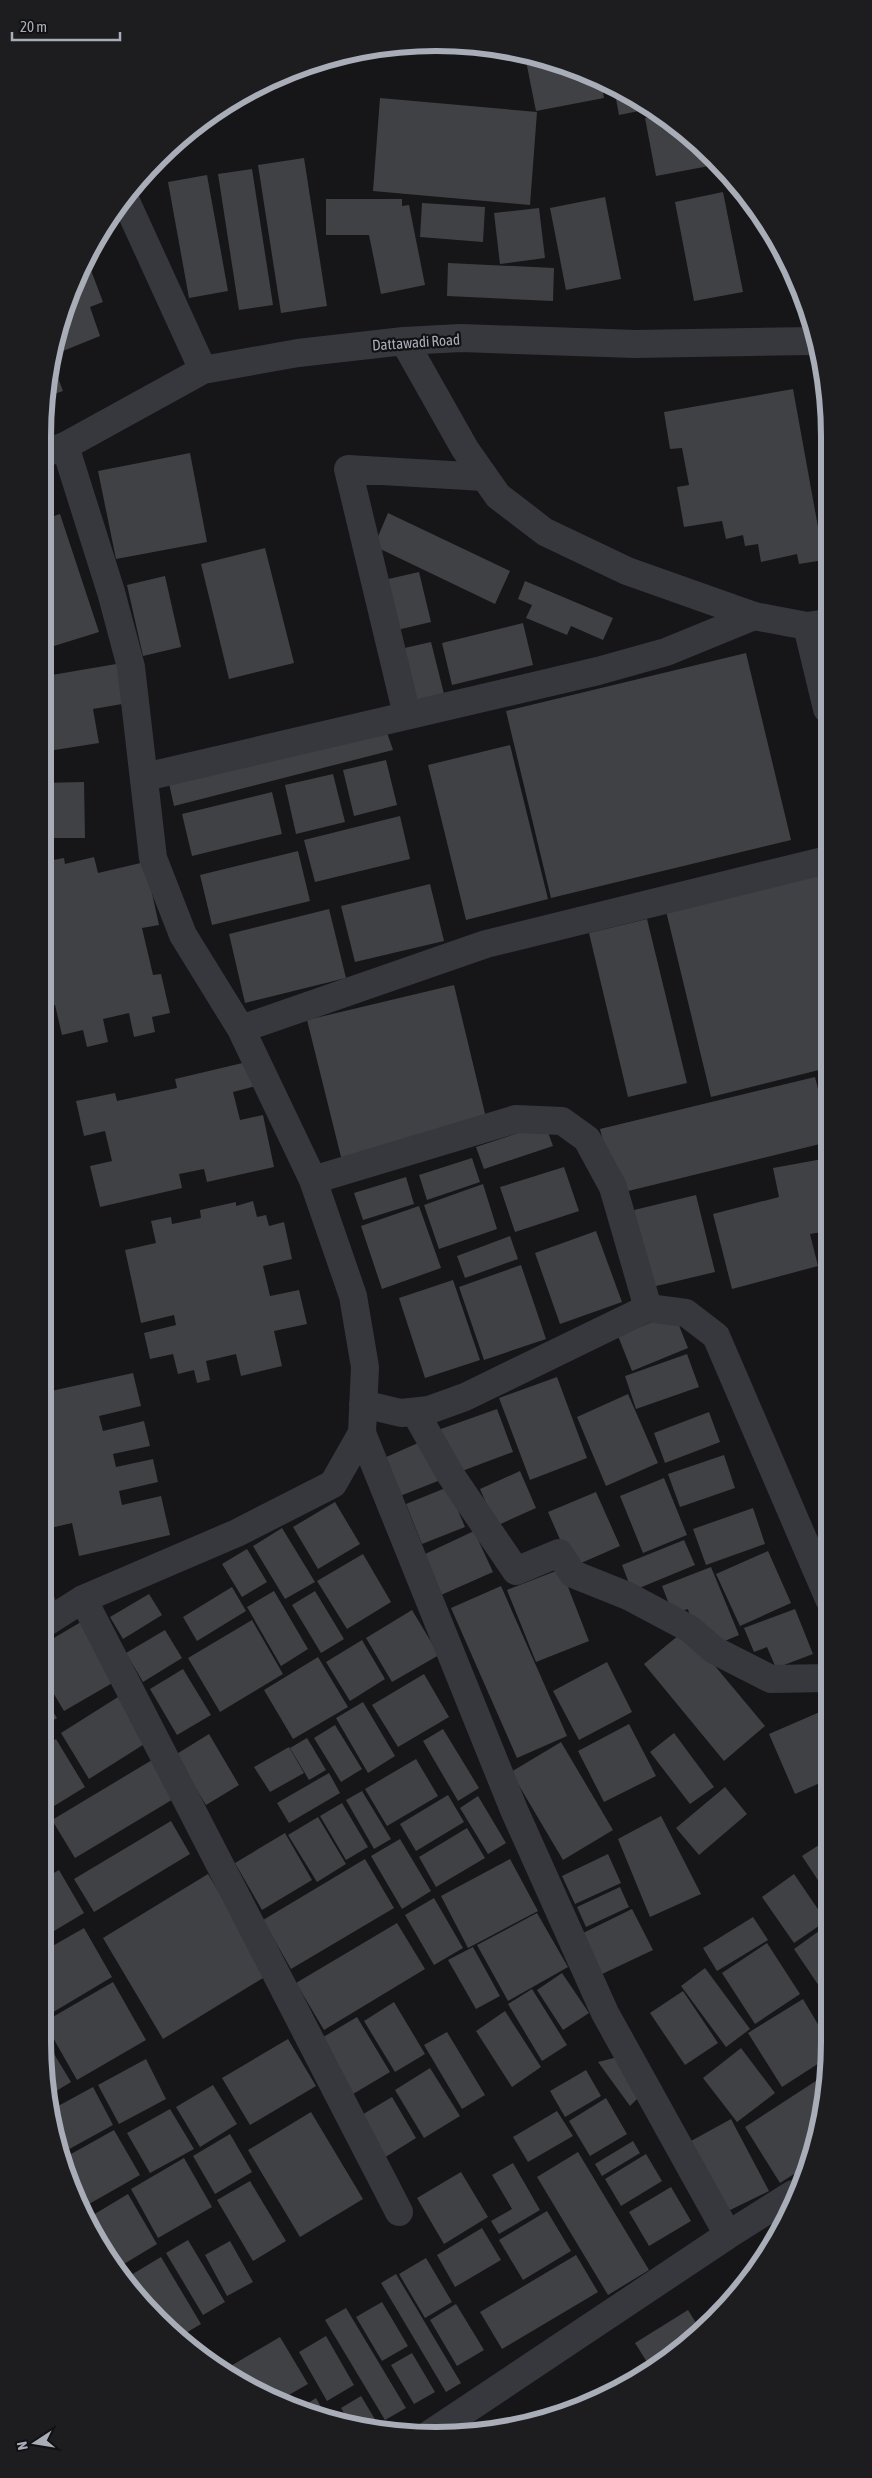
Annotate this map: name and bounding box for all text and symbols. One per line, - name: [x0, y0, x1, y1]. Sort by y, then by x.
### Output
- scale bar: [12, 10, 120, 42]
- text: 20 m: [20, 18, 47, 35]
- street label: Dattawadi Road: [371, 330, 461, 354]
- north arrow: [10, 2418, 60, 2468]
- text: N: [14, 2440, 31, 2451]

